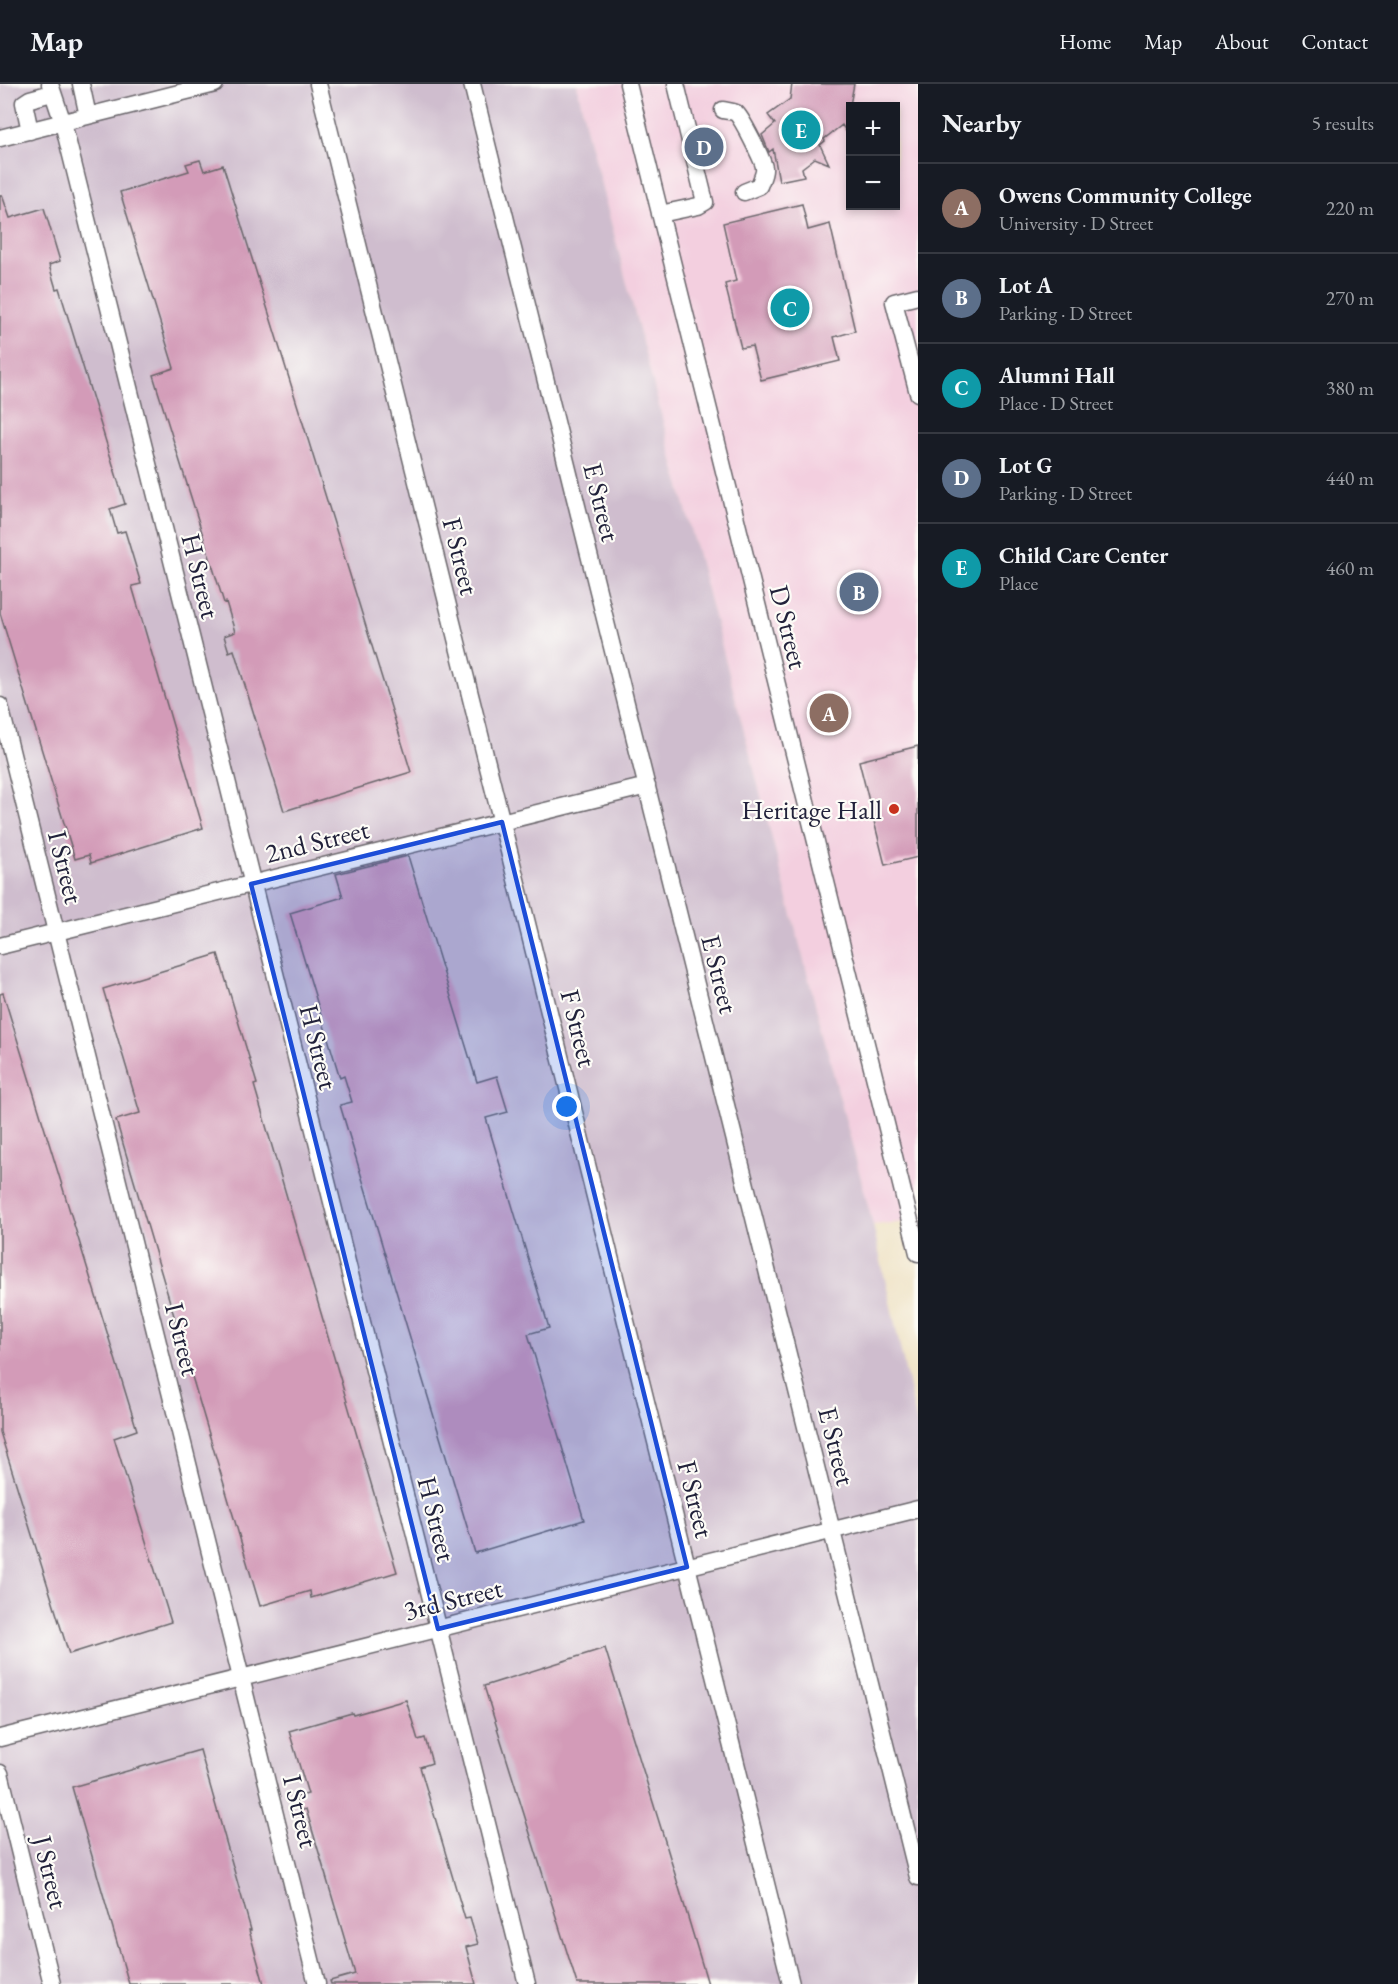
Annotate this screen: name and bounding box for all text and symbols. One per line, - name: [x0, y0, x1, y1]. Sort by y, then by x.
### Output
- text: Map: [30, 23, 83, 59]
- text: Home: [1059, 28, 1111, 55]
- text: Map: [1144, 28, 1182, 55]
- text: About: [1215, 28, 1268, 55]
- text: Contact: [1301, 28, 1368, 55]
- map controls: [846, 102, 900, 210]
- button: +: [846, 102, 900, 156]
- text: Nearby: [942, 106, 1022, 140]
- pin: E: [782, 108, 820, 152]
- text: 5 results: [1311, 110, 1374, 136]
- pin: D: [684, 124, 724, 170]
- button: −: [846, 156, 900, 210]
- text: Owens Community College: [999, 181, 1252, 210]
- text: A: [954, 195, 969, 221]
- text: 220 m: [1326, 195, 1374, 221]
- text: University · D Street: [999, 210, 1153, 236]
- text: Lot A: [999, 271, 1052, 300]
- text: B: [955, 285, 968, 311]
- text: 270 m: [1326, 285, 1374, 311]
- pin: C: [770, 286, 810, 330]
- text: Parking · D Street: [999, 300, 1132, 326]
- text: Alumni Hall: [999, 361, 1115, 390]
- text: C: [954, 375, 969, 401]
- text: 380 m: [1326, 375, 1374, 401]
- text: Place · D Street: [999, 390, 1113, 416]
- text: Lot G: [999, 451, 1052, 480]
- street label: E Street: [575, 459, 629, 546]
- text: D: [954, 465, 969, 491]
- text: 440 m: [1326, 465, 1374, 491]
- text: Parking · D Street: [999, 480, 1132, 506]
- street label: F Street: [435, 514, 488, 599]
- street label: H Street: [174, 530, 229, 623]
- text: Child Care Center: [999, 541, 1168, 570]
- text: E: [956, 555, 967, 581]
- text: 460 m: [1326, 555, 1374, 581]
- pin: B: [840, 570, 878, 614]
- text: Place: [999, 570, 1038, 596]
- street label: D Street: [762, 581, 816, 673]
- pin: A: [810, 690, 848, 736]
- place label: Heritage Hall: [741, 792, 882, 827]
- marker: Heritage Hall: [887, 802, 901, 816]
- street label: 2nd Street: [262, 811, 373, 871]
- street label: I Street: [40, 827, 92, 908]
- street label: E Street: [693, 931, 747, 1018]
- street label: F Street: [553, 986, 606, 1071]
- street label: H Street: [292, 1001, 347, 1094]
- your location: [552, 1092, 581, 1121]
- street label: I Street: [157, 1299, 209, 1380]
- street label: E Street: [810, 1403, 864, 1490]
- street label: F Street: [670, 1457, 723, 1542]
- street label: H Street: [410, 1473, 465, 1566]
- street label: 3rd Street: [400, 1570, 506, 1628]
- street label: I Street: [275, 1771, 327, 1852]
- street label: J Street: [25, 1830, 77, 1913]

